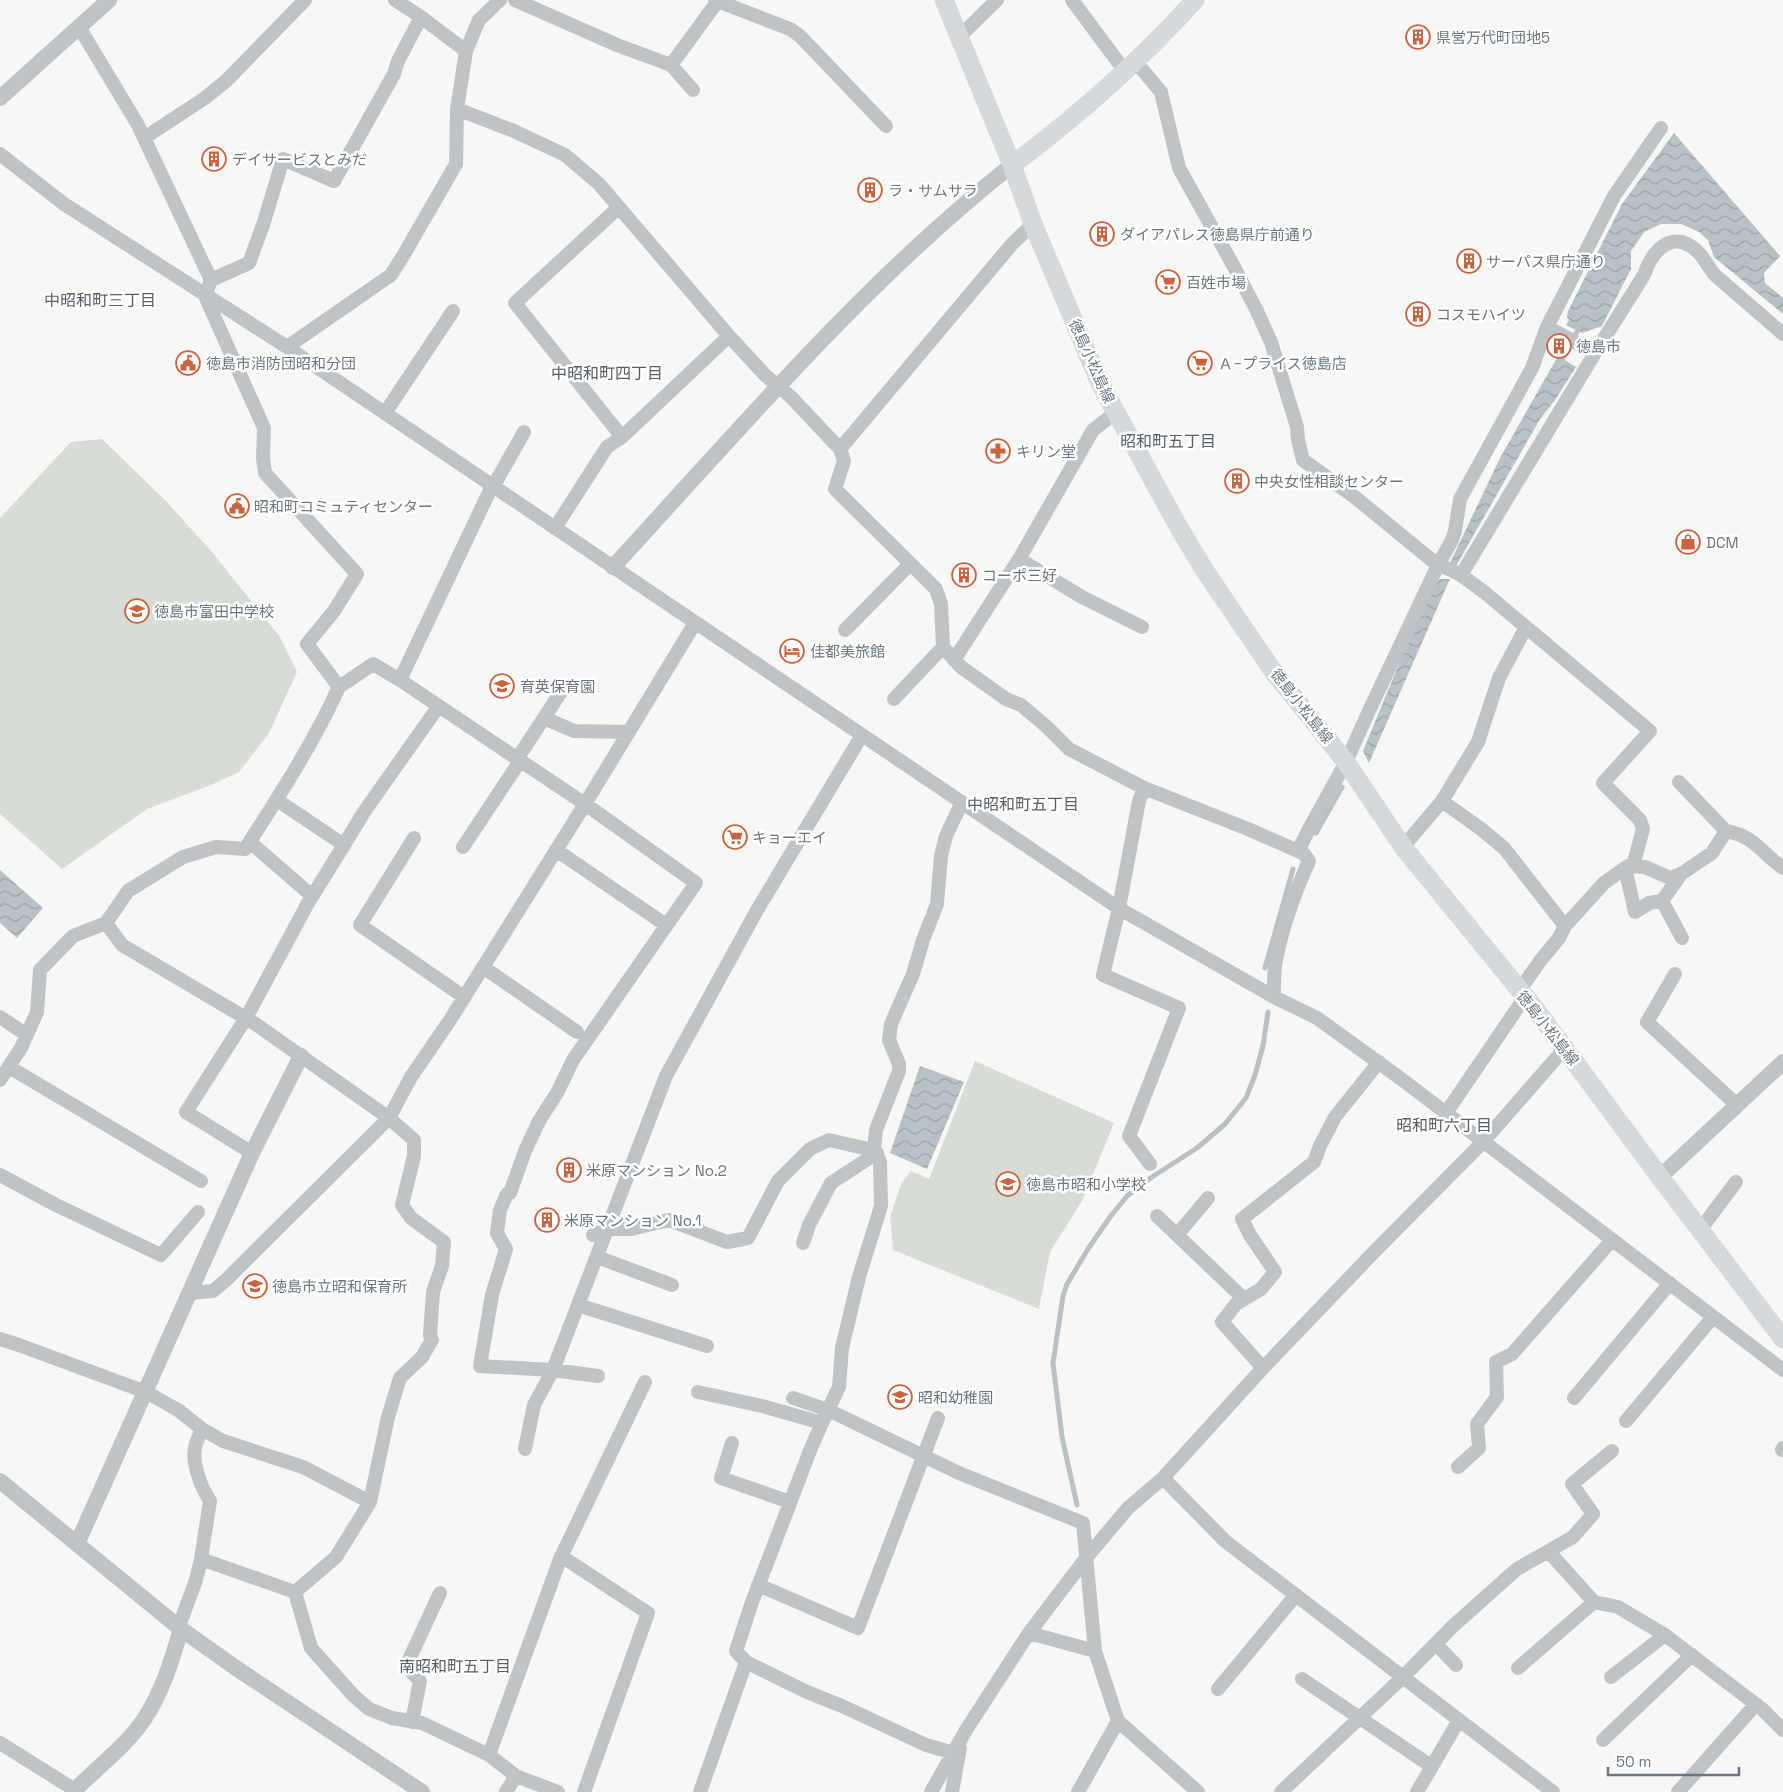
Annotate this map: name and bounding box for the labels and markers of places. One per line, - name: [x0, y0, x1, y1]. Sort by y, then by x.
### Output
- building icon: 県営万代町団地5: [1405, 24, 1431, 50]
- place label: 県営万代町団地5: [1436, 28, 1550, 47]
- building icon: デイサービスとみだ: [201, 146, 227, 172]
- place label: デイサービスとみだ: [232, 150, 367, 169]
- building icon: ラ・サムサラ: [857, 177, 883, 203]
- place label: ラ・サムサラ: [888, 181, 978, 200]
- building icon: ダイアパレス徳島県庁前通り: [1089, 221, 1115, 247]
- place label: ダイアパレス徳島県庁前通り: [1120, 225, 1315, 244]
- building icon: サーパス県庁通り: [1456, 248, 1482, 274]
- place label: サーパス県庁通り: [1486, 252, 1606, 271]
- supermarket icon: 百姓市場: [1155, 269, 1181, 295]
- place label: 百姓市場: [1186, 273, 1246, 292]
- building icon: コスモハイツ: [1405, 301, 1431, 327]
- place label: コスモハイツ: [1436, 305, 1526, 324]
- building icon: 徳島市: [1546, 333, 1572, 359]
- place label: 徳島市: [1576, 337, 1621, 356]
- public building icon: 徳島市消防団昭和分団: [175, 350, 201, 376]
- supermarket icon: Ａ−プライス徳島店: [1187, 350, 1213, 376]
- place label: 徳島市消防団昭和分団: [206, 354, 356, 373]
- place label: Ａ−プライス徳島店: [1218, 354, 1347, 373]
- pharmacy icon: キリン堂: [985, 438, 1011, 464]
- place label: キリン堂: [1016, 442, 1076, 461]
- building icon: 中央女性相談センター: [1224, 468, 1250, 494]
- place label: 中央女性相談センター: [1254, 472, 1404, 491]
- public building icon: 昭和町コミュティセンター: [224, 493, 250, 519]
- place label: 昭和町コミュティセンター: [254, 497, 433, 516]
- shop icon: DCM: [1675, 529, 1701, 555]
- place label: DCM: [1706, 533, 1739, 552]
- building icon: コーポ三好: [951, 562, 977, 588]
- place label: コーポ三好: [982, 566, 1057, 585]
- school or university icon: 徳島市富田中学校: [124, 598, 150, 624]
- place label: 徳島市富田中学校: [154, 602, 274, 621]
- hotel icon: 佳都美旅館: [779, 638, 805, 664]
- place label: 佳都美旅館: [810, 642, 885, 661]
- school or university icon: 育英保育園: [489, 673, 515, 699]
- place label: 育英保育園: [520, 677, 595, 696]
- supermarket icon: キョーエイ: [722, 824, 748, 850]
- place label: キョーエイ: [752, 828, 827, 847]
- building icon: 米原マンション No.2: [556, 1157, 582, 1183]
- place label: 米原マンション No.2: [586, 1161, 727, 1180]
- school or university icon: 徳島市昭和小学校: [995, 1171, 1021, 1197]
- place label: 徳島市昭和小学校: [1026, 1175, 1146, 1194]
- building icon: 米原マンション No.1: [534, 1207, 560, 1233]
- place label: 米原マンション No.1: [564, 1211, 701, 1230]
- school or university icon: 徳島市立昭和保育所: [242, 1273, 268, 1299]
- place label: 徳島市立昭和保育所: [272, 1277, 407, 1296]
- school or university icon: 昭和幼稚園: [887, 1384, 913, 1410]
- place label: 昭和幼稚園: [918, 1388, 993, 1407]

